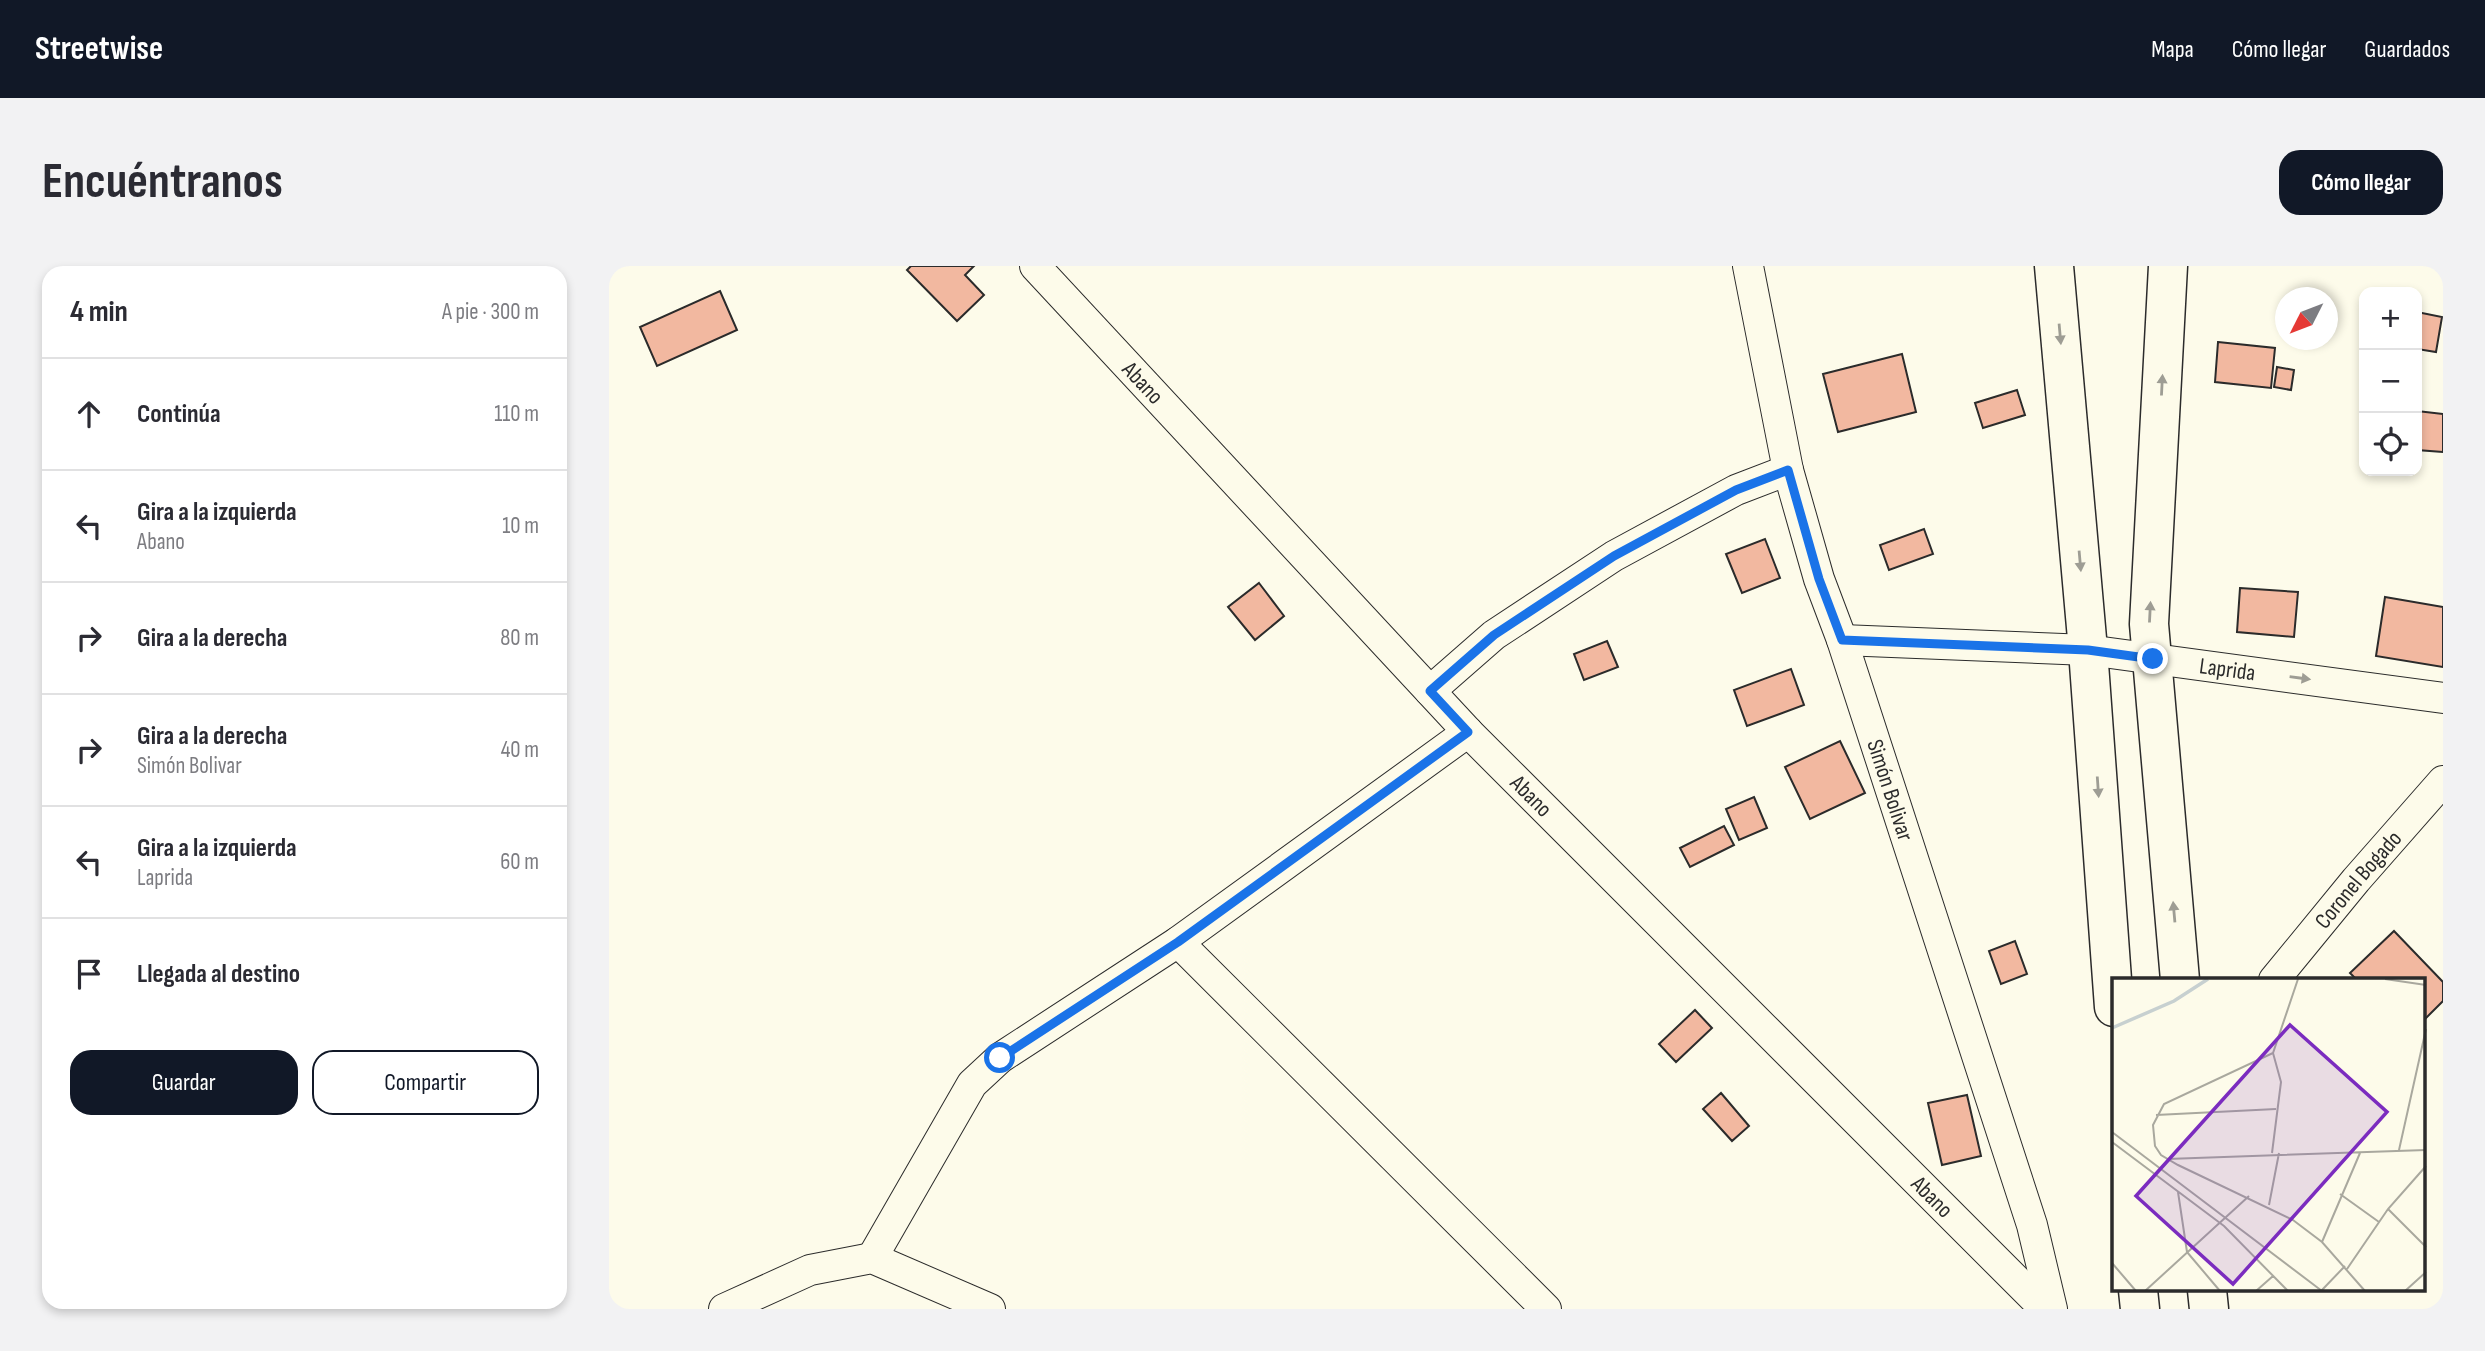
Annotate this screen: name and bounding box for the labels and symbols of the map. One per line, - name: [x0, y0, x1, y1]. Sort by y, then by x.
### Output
- north arrow: [2275, 287, 2338, 350]
- one-way arrow: [2055, 323, 2066, 345]
- street label: Abano: [1115, 355, 1169, 410]
- one-way arrow: [2157, 374, 2168, 396]
- one-way arrow: [2075, 550, 2086, 572]
- one-way arrow: [2144, 601, 2155, 623]
- route end: [2137, 643, 2168, 674]
- street label: Laprida: [2198, 652, 2257, 687]
- one-way arrow: [2289, 673, 2311, 684]
- street label: Simón Bolivar: [1860, 736, 1919, 845]
- street label: Abano: [1503, 769, 1558, 823]
- one-way arrow: [2093, 777, 2104, 799]
- street label: Coronel Bogado: [2309, 825, 2408, 935]
- one-way arrow: [2168, 901, 2179, 923]
- inset map: [2112, 978, 2425, 1292]
- route start: [984, 1042, 1015, 1073]
- street label: Abano: [1904, 1170, 1959, 1224]

